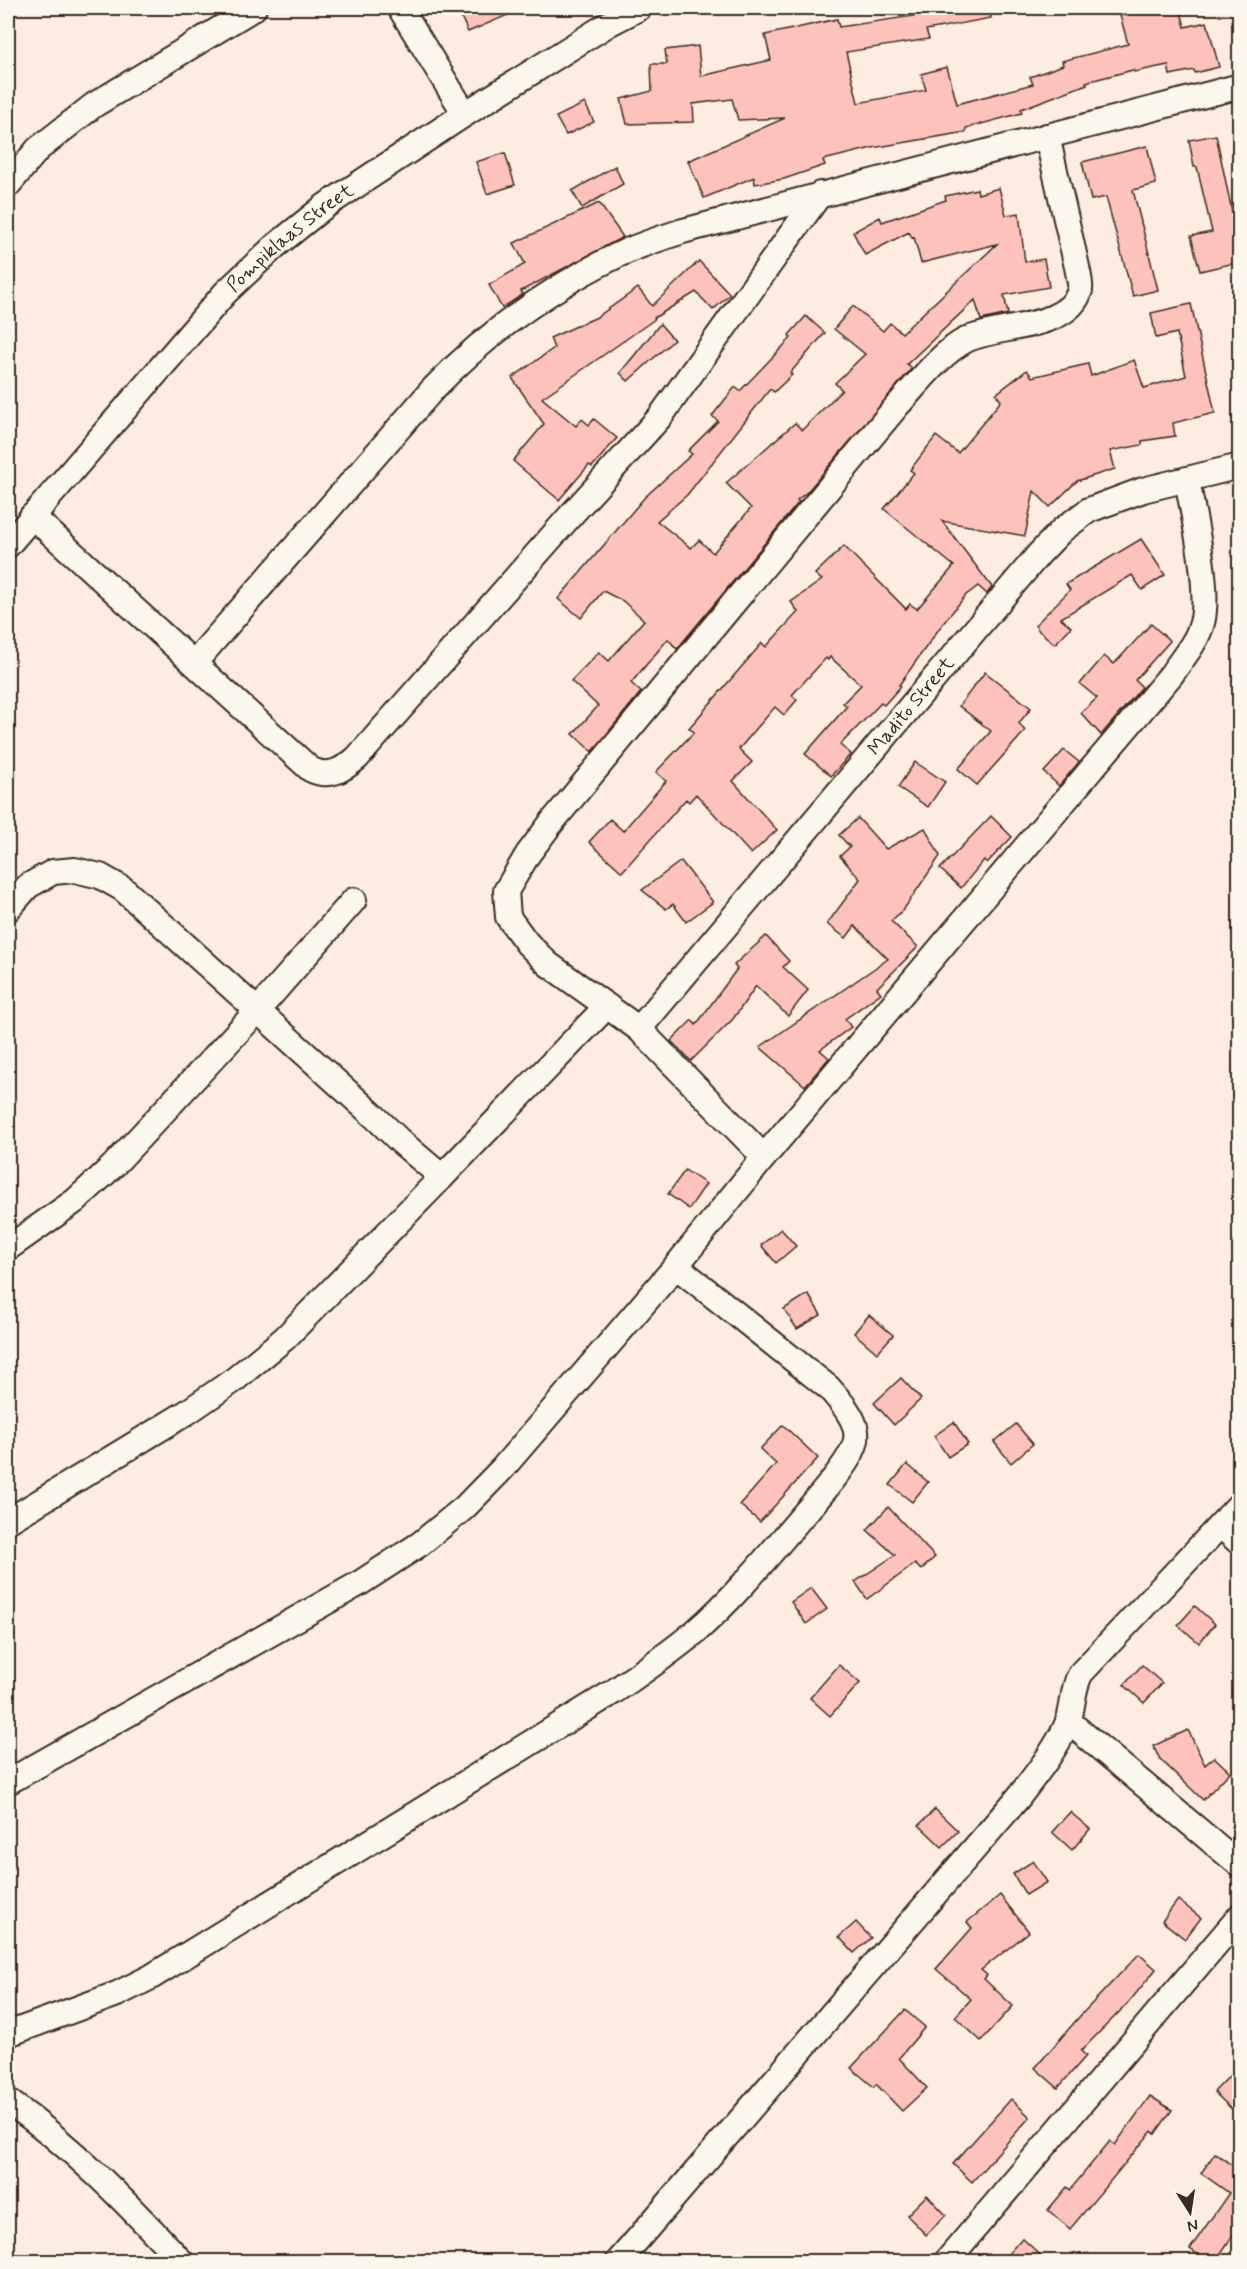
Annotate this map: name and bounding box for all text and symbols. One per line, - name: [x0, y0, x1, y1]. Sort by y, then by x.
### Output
- street label: Pompiklaas Street: [221, 177, 359, 298]
- street label: Madito Street: [861, 651, 960, 761]
- north arrow: [1160, 2182, 1220, 2242]
- text: N: [1185, 2214, 1200, 2237]

